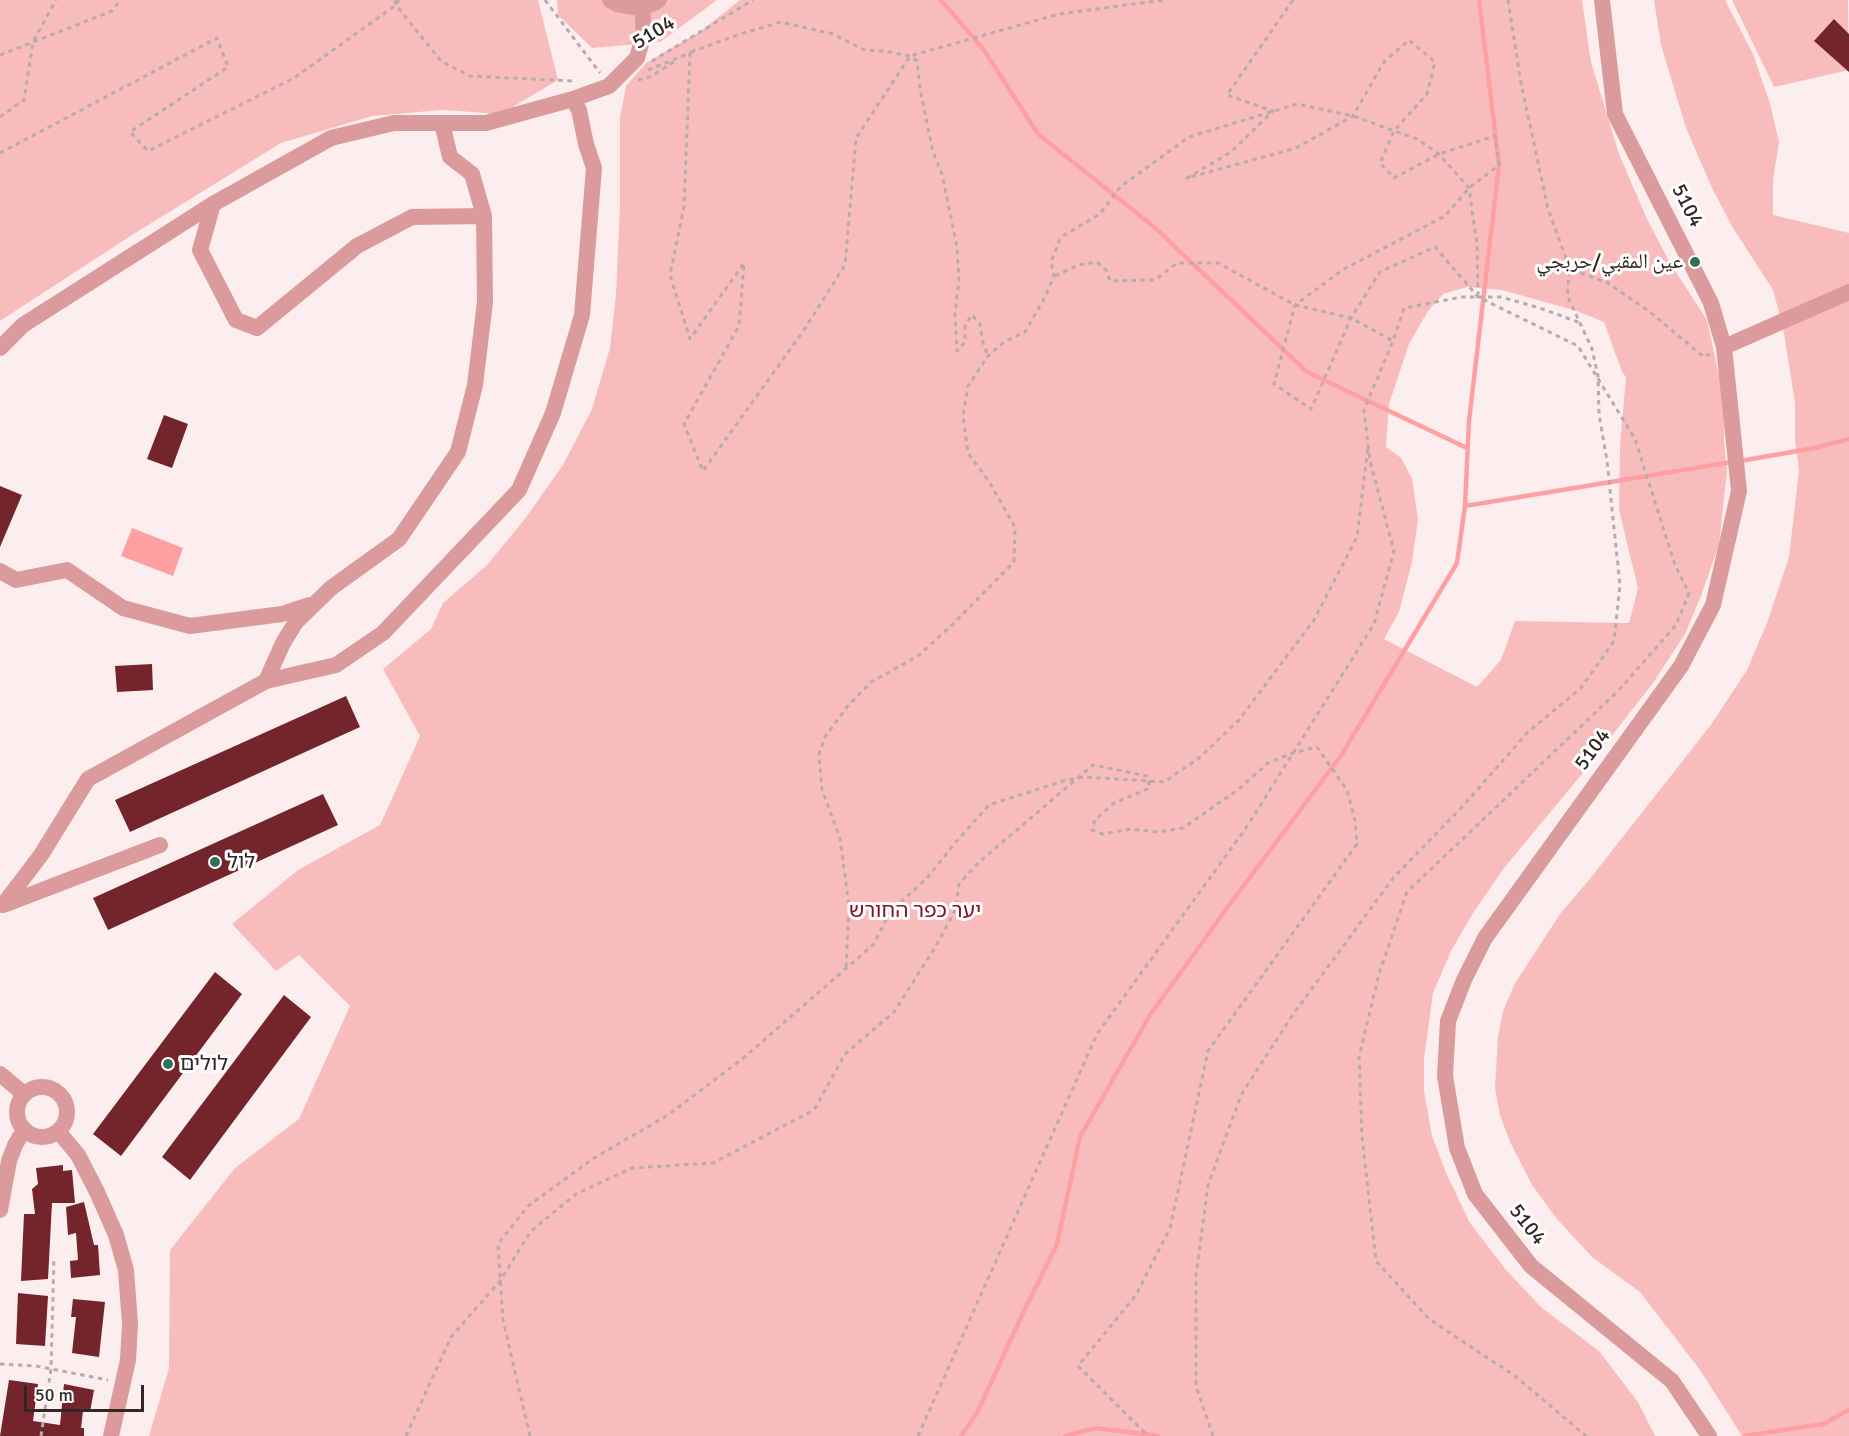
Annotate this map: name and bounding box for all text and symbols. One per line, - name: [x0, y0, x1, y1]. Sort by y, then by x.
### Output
- street label: 5104: [628, 11, 680, 55]
- street label: 5104: [1665, 180, 1709, 232]
- place label: عين المقبي/حربجي: [1536, 249, 1683, 275]
- marker: عين المقبي/حربجي: [1688, 255, 1702, 269]
- street label: 5104: [1569, 724, 1617, 776]
- place label: לול: [227, 849, 255, 875]
- marker: לול: [208, 855, 222, 869]
- park label: יער כפר החורש: [849, 898, 981, 924]
- place label: לולים: [180, 1051, 228, 1077]
- marker: לולים: [161, 1057, 175, 1071]
- street label: 5104: [1503, 1199, 1551, 1251]
- scale bar: [27, 1373, 147, 1411]
- text: 50 m: [35, 1384, 73, 1406]

